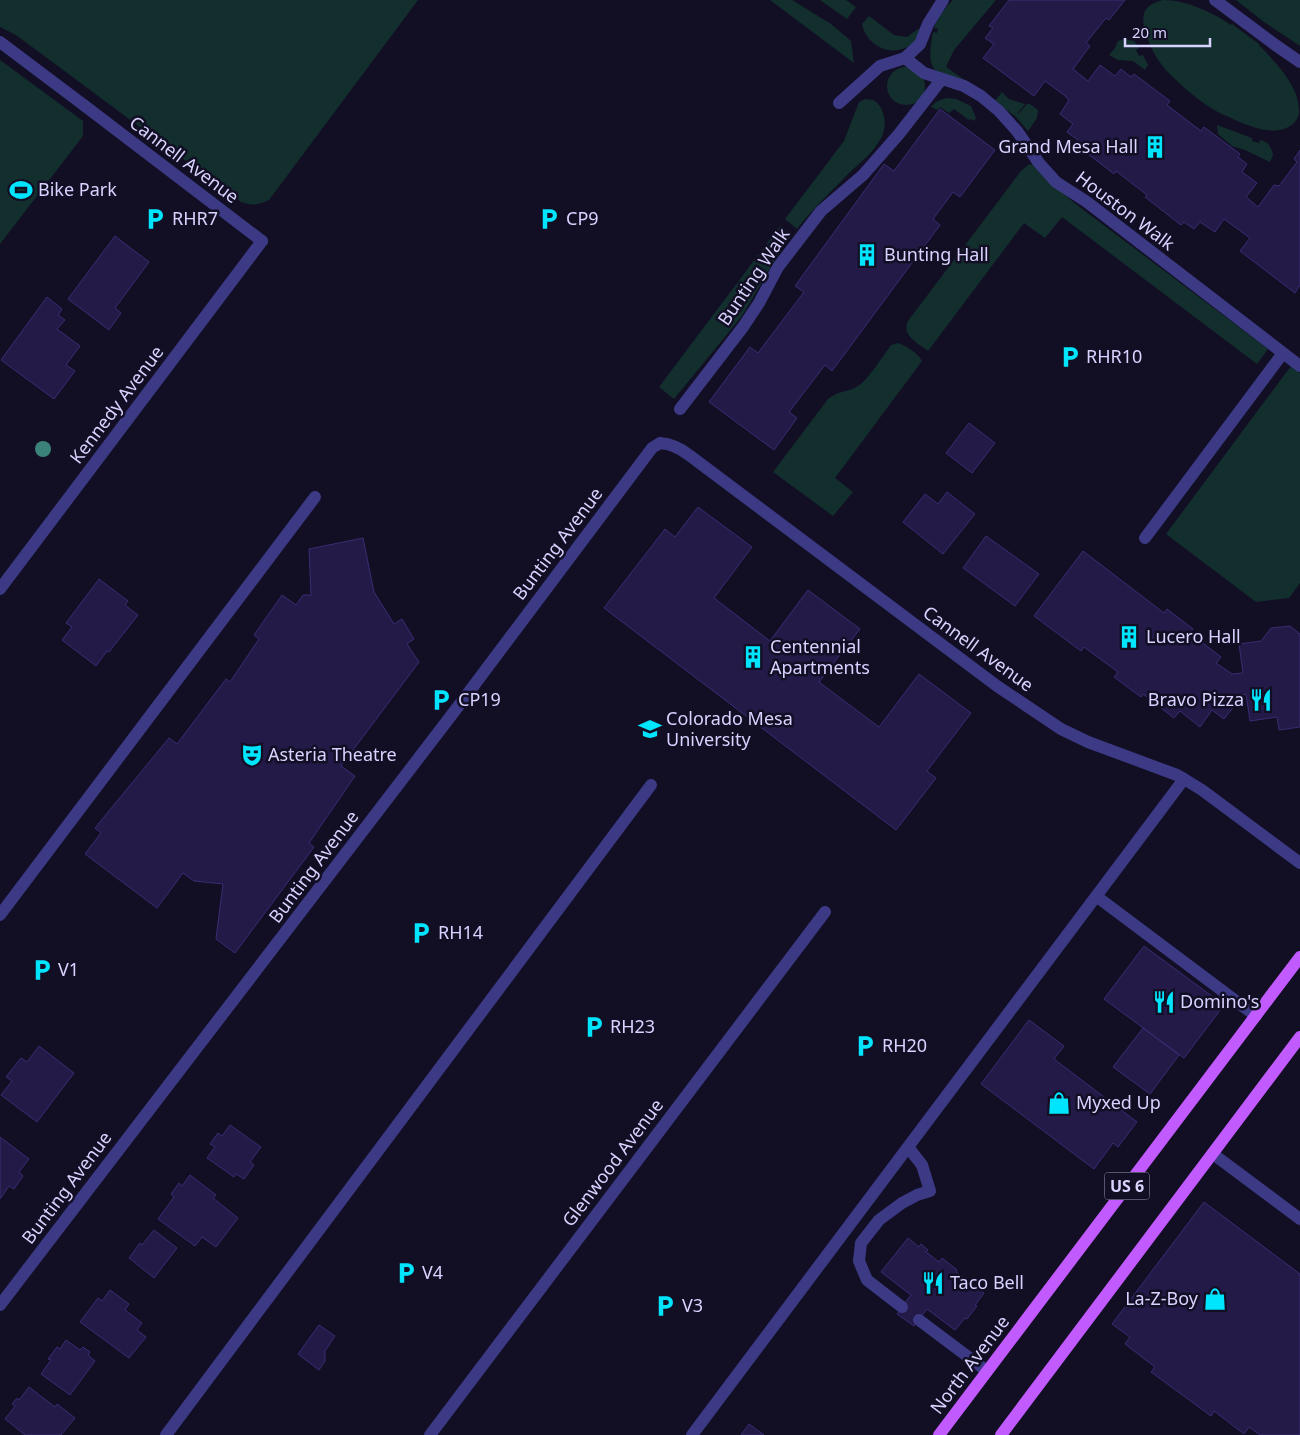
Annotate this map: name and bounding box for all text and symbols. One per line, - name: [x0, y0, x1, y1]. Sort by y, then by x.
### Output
- scale bar: [1125, 15, 1210, 47]
- text: 20 m: [1132, 22, 1167, 42]
- street label: Cannell Avenue: [125, 110, 244, 208]
- place label: Grand Mesa Hall: [998, 134, 1138, 158]
- building icon: Grand Mesa Hall: [1142, 134, 1168, 160]
- street label: Houston Walk: [1071, 165, 1180, 255]
- sports icon: Bike Park: [8, 177, 34, 203]
- place label: Bike Park: [38, 177, 117, 201]
- parking icon: RHR7: [142, 206, 168, 232]
- place label: RHR7: [172, 206, 218, 230]
- parking icon: CP9: [536, 206, 562, 232]
- place label: CP9: [566, 206, 599, 230]
- street label: Bunting Walk: [712, 223, 795, 330]
- building icon: Bunting Hall: [854, 242, 880, 268]
- place label: Bunting Hall: [884, 242, 989, 266]
- street label: Kennedy Avenue: [64, 341, 168, 468]
- parking icon: RHR10: [1057, 344, 1083, 370]
- place label: RHR10: [1086, 344, 1142, 368]
- street label: Bunting Avenue: [507, 482, 607, 605]
- street label: Cannell Avenue: [919, 600, 1039, 696]
- building icon: Lucero Hall: [1116, 624, 1142, 650]
- place label: Lucero Hall: [1146, 624, 1241, 648]
- place label: Centennial Apartments: [770, 634, 870, 679]
- building icon: Centennial Apartments: [740, 644, 766, 670]
- parking icon: CP19: [428, 687, 454, 713]
- place label: CP19: [458, 687, 501, 711]
- place label: Bravo Pizza: [1148, 687, 1244, 711]
- restaurant icon: Bravo Pizza: [1248, 687, 1274, 713]
- place label: Colorado Mesa University: [666, 706, 793, 751]
- school or university icon: Colorado Mesa University: [637, 716, 663, 742]
- theatre icon: Asteria Theatre: [239, 742, 265, 768]
- place label: Asteria Theatre: [268, 742, 397, 766]
- street label: Bunting Avenue: [263, 805, 363, 928]
- parking icon: RH14: [408, 920, 434, 946]
- place label: RH14: [438, 920, 483, 944]
- parking icon: V1: [29, 957, 55, 983]
- place label: V1: [58, 957, 79, 981]
- restaurant icon: Domino's: [1151, 989, 1177, 1015]
- place label: Domino's: [1180, 989, 1259, 1013]
- parking icon: RH23: [581, 1014, 607, 1040]
- place label: RH23: [610, 1014, 655, 1038]
- parking icon: RH20: [852, 1033, 878, 1059]
- place label: RH20: [882, 1033, 927, 1057]
- shop icon: Myxed Up: [1046, 1090, 1072, 1116]
- place label: Myxed Up: [1076, 1090, 1161, 1114]
- street label: Glenwood Avenue: [556, 1094, 668, 1231]
- street label: Bunting Avenue: [16, 1126, 116, 1249]
- road number: US 6: [1104, 1172, 1150, 1200]
- parking icon: V4: [393, 1260, 419, 1286]
- place label: V4: [422, 1260, 443, 1284]
- restaurant icon: Taco Bell: [920, 1270, 946, 1296]
- place label: Taco Bell: [950, 1270, 1024, 1294]
- place label: La-Z-Boy: [1125, 1286, 1199, 1310]
- shop icon: La-Z-Boy: [1202, 1286, 1228, 1312]
- parking icon: V3: [652, 1293, 678, 1319]
- place label: V3: [682, 1293, 703, 1317]
- street label: North Avenue: [924, 1310, 1014, 1419]

